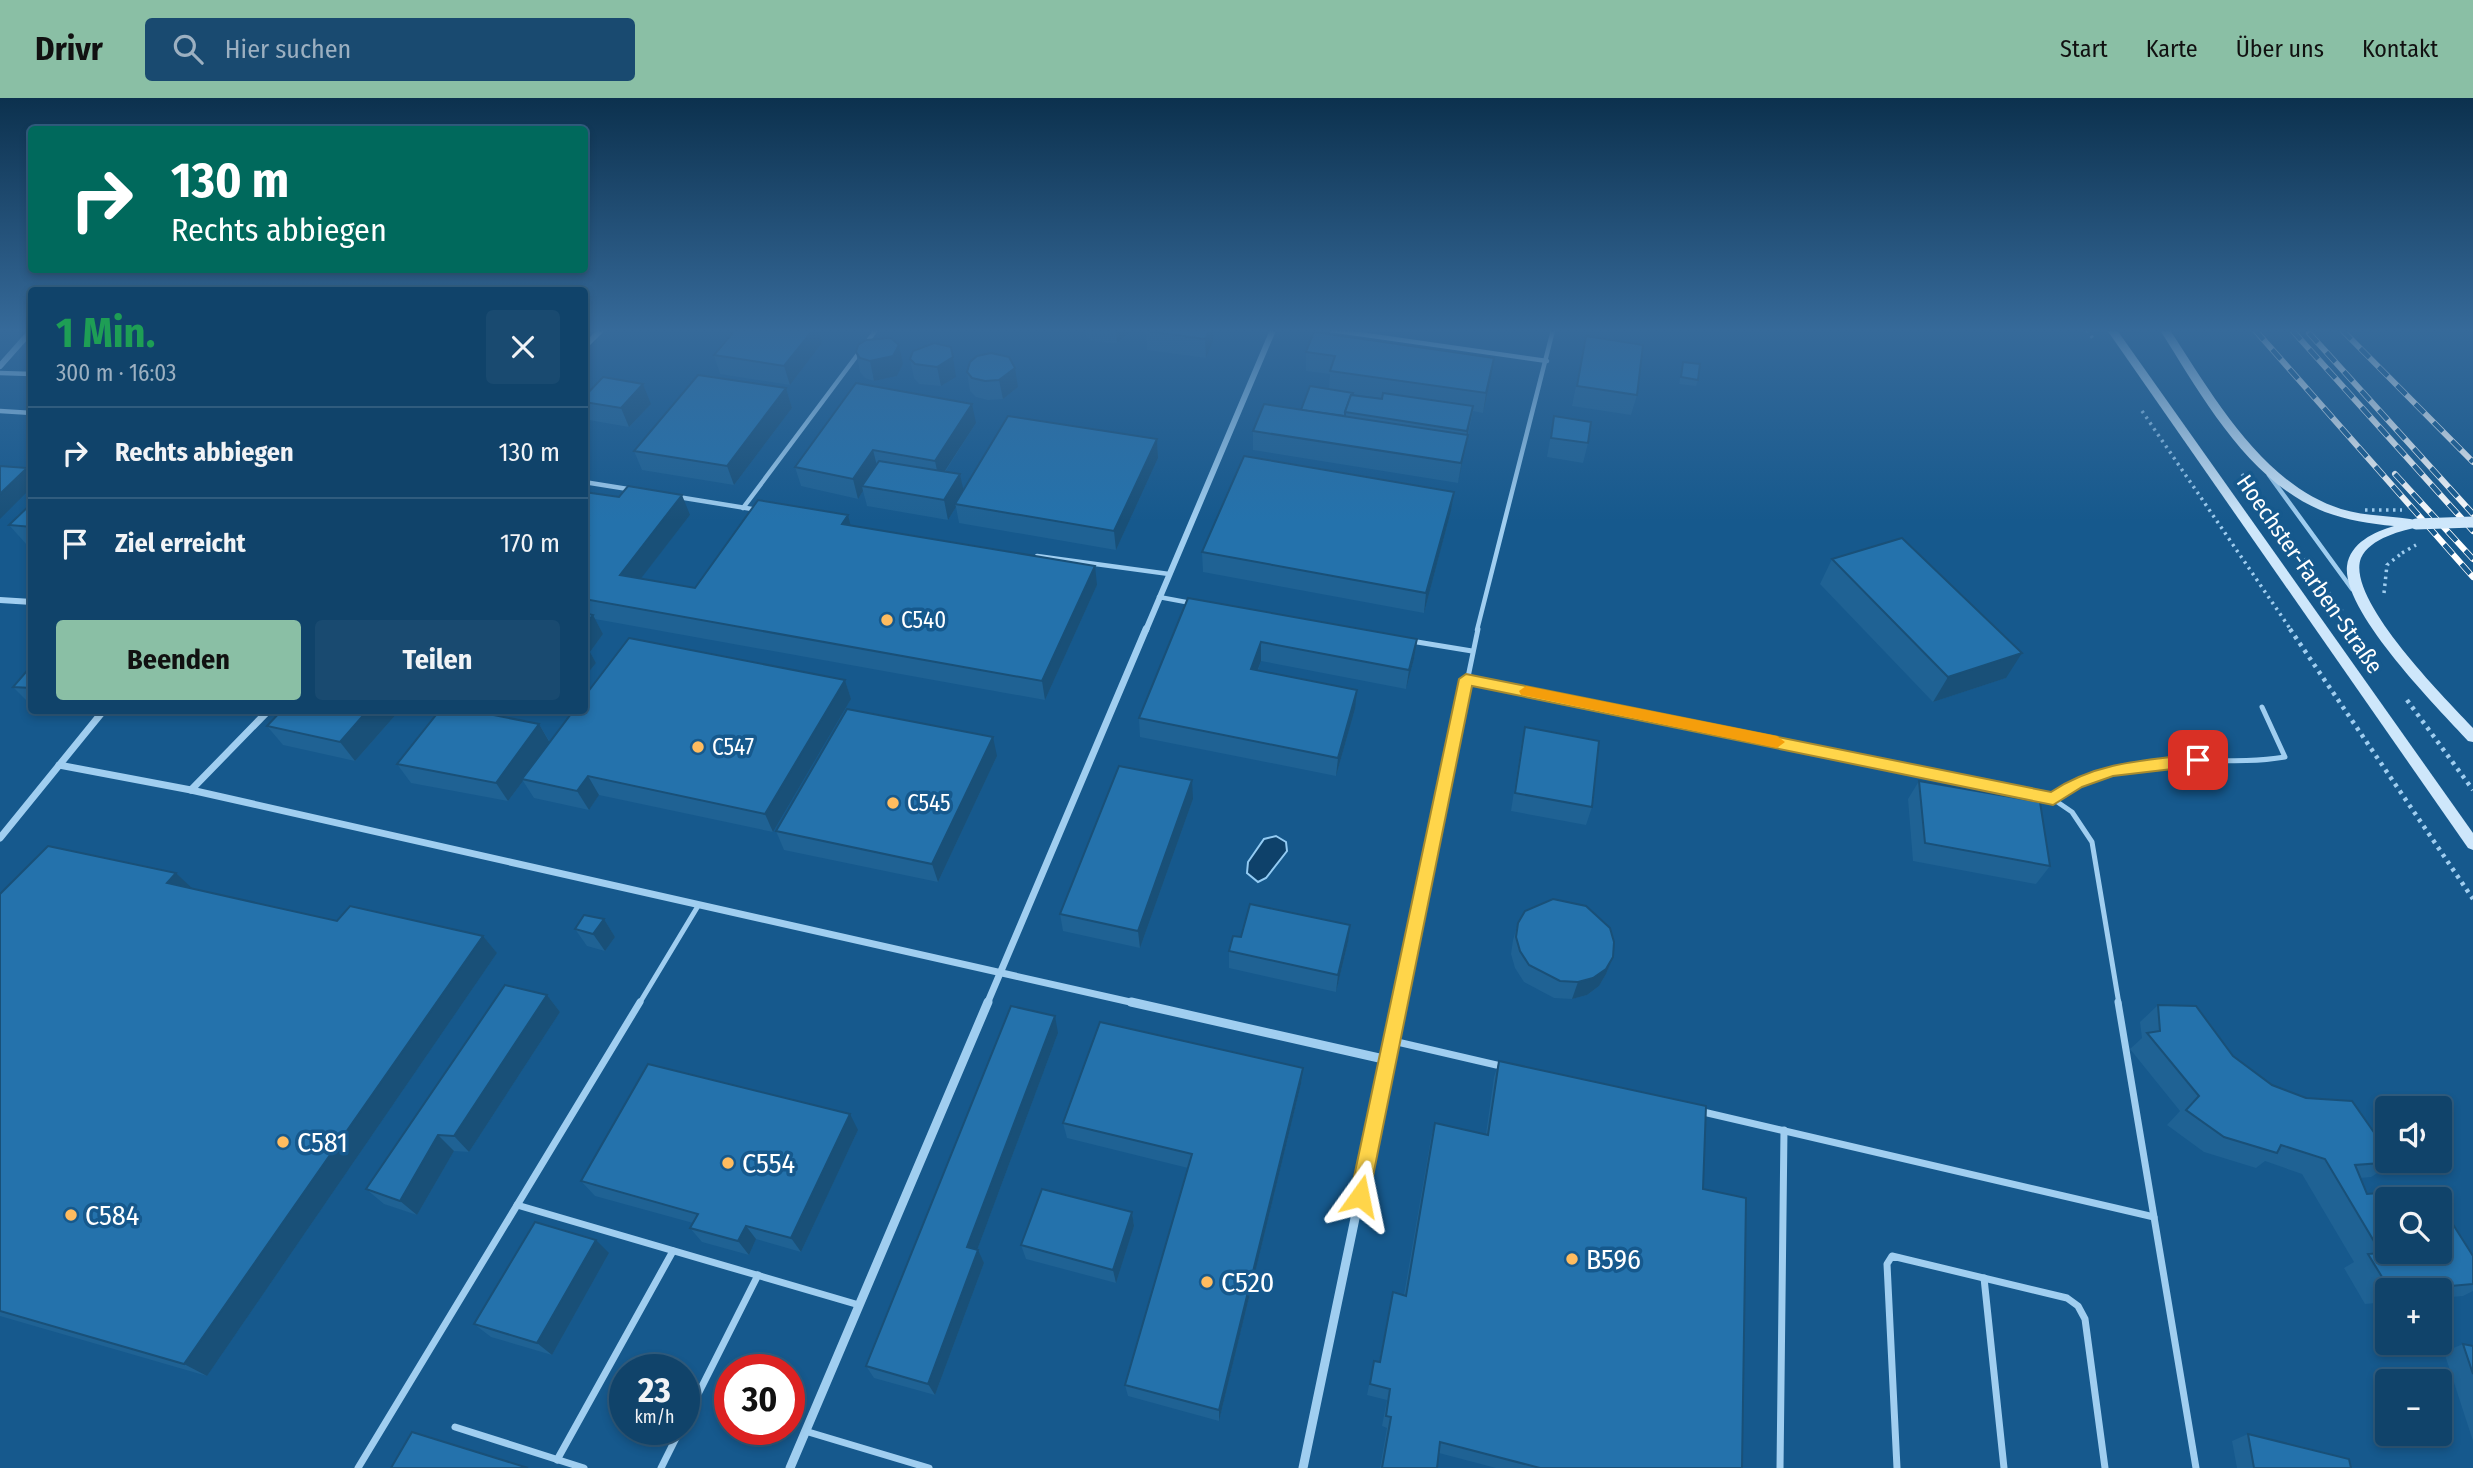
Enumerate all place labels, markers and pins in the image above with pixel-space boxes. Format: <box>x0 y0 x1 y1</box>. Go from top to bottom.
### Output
place label: C540 <box>901 606 946 634</box>
marker: C540 <box>879 612 895 628</box>
pin <box>2168 730 2228 790</box>
place label: C547 <box>712 733 754 761</box>
marker: C547 <box>690 739 706 755</box>
place label: C545 <box>907 789 950 817</box>
marker: C545 <box>885 795 901 811</box>
place label: C581 <box>297 1126 348 1159</box>
marker: C581 <box>275 1134 291 1150</box>
place label: C554 <box>742 1147 795 1180</box>
marker: C554 <box>720 1155 736 1171</box>
place label: C584 <box>85 1199 139 1232</box>
marker: C584 <box>63 1207 79 1223</box>
place label: B596 <box>1586 1243 1641 1276</box>
marker: B596 <box>1564 1251 1580 1267</box>
place label: C520 <box>1221 1266 1274 1299</box>
marker: C520 <box>1199 1274 1215 1290</box>

